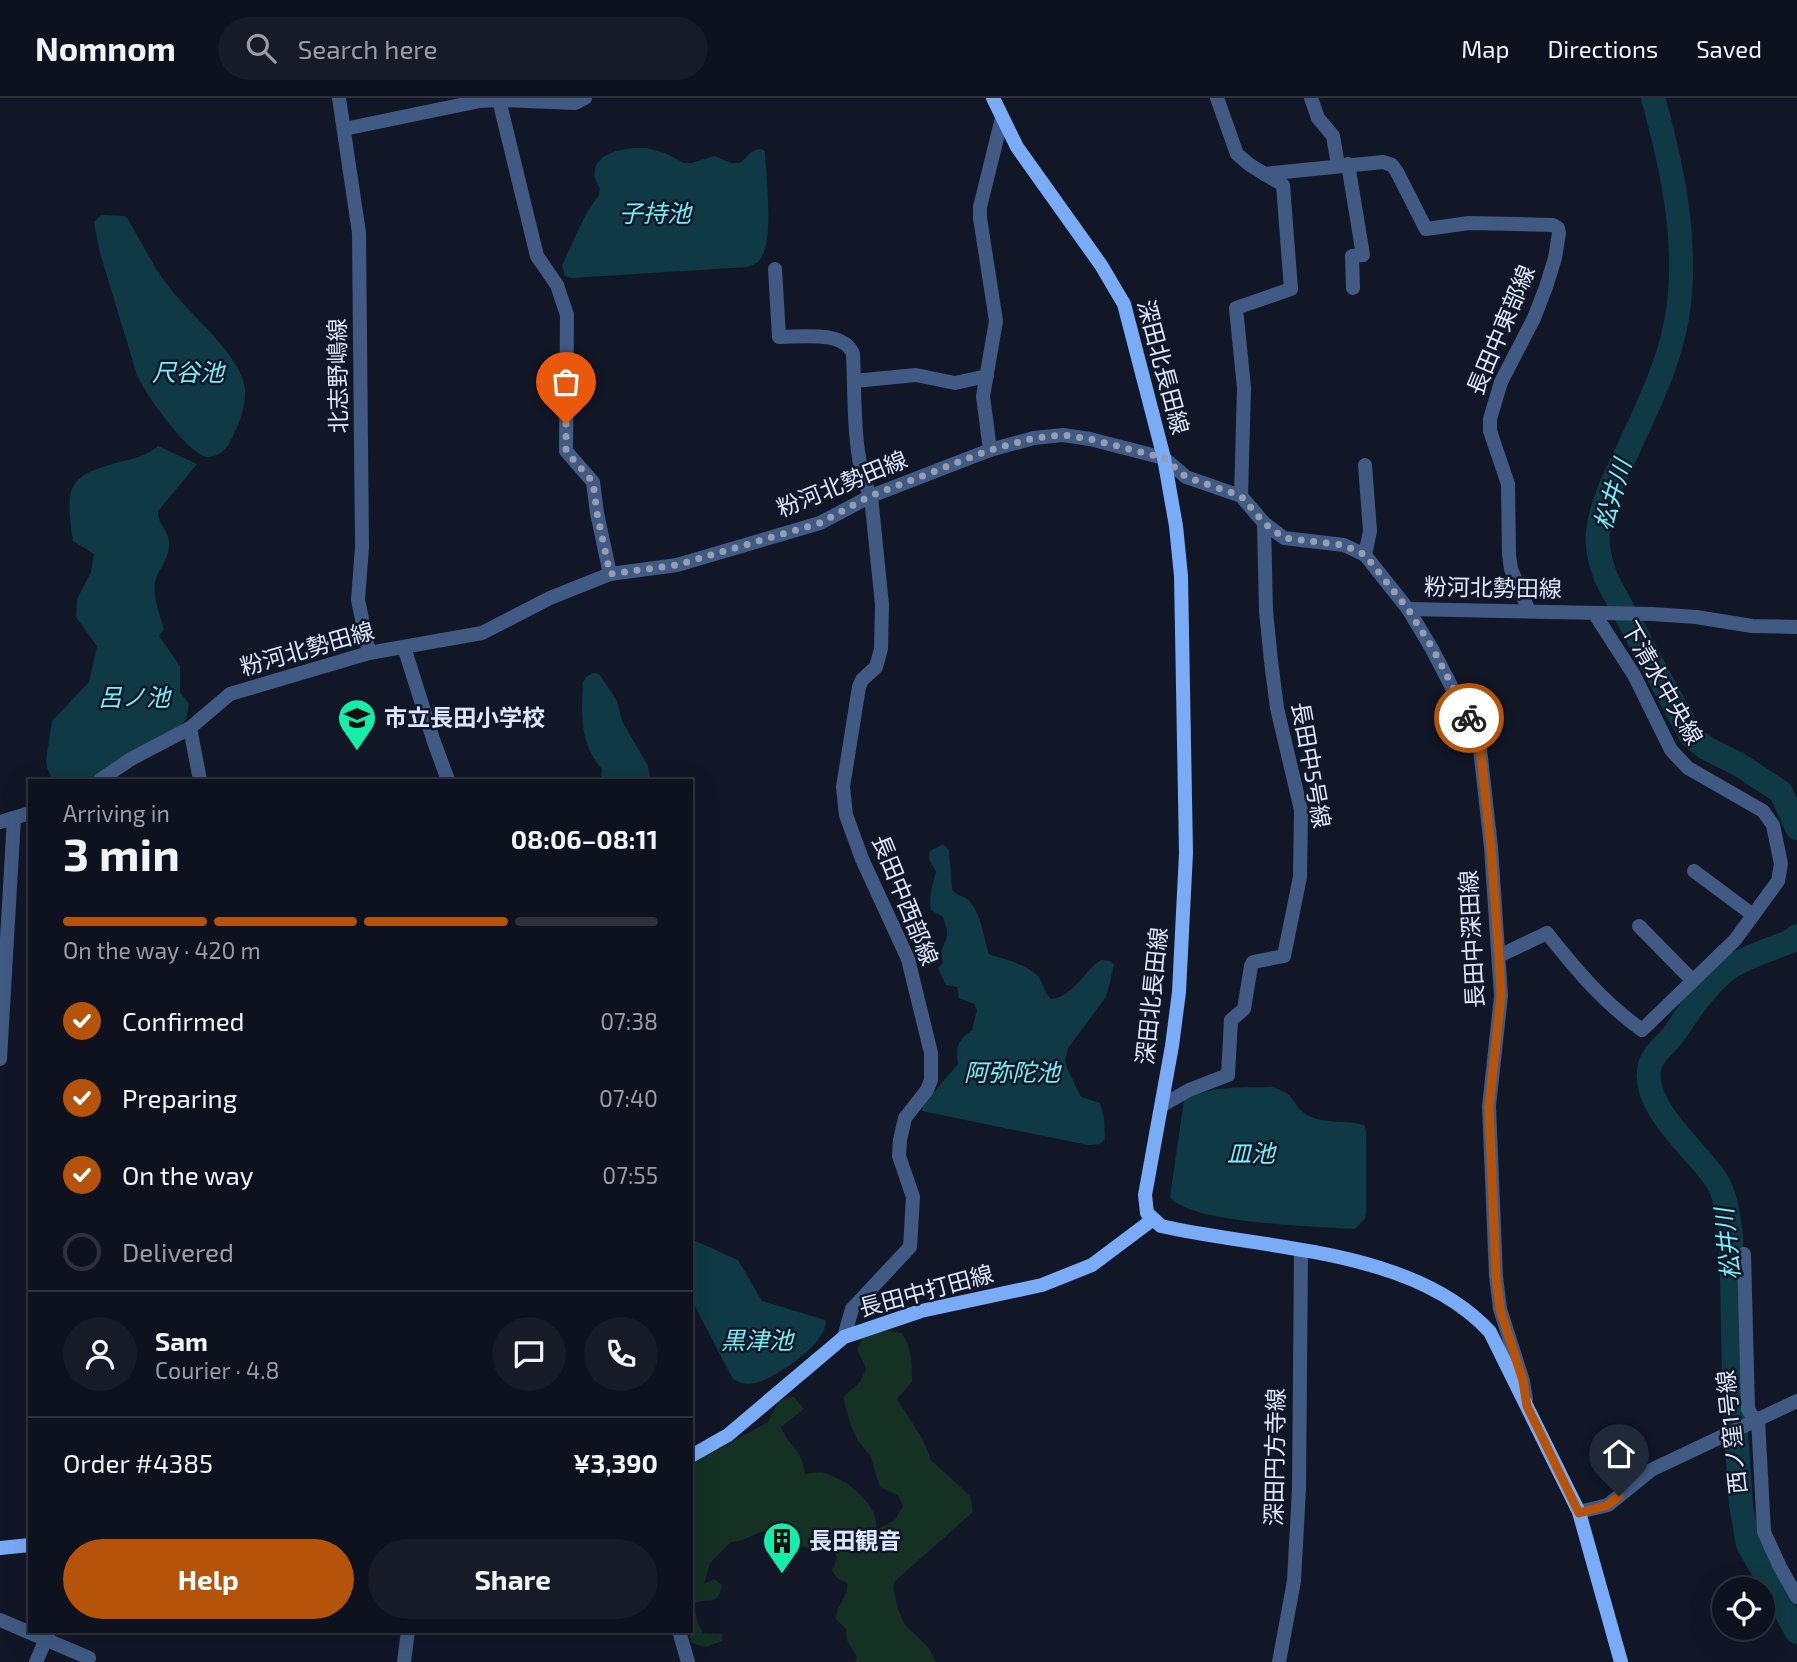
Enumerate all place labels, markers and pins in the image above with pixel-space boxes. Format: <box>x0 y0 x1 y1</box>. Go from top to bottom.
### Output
pin <box>536 352 596 424</box>
school or university icon: 市立長田小学校 <box>336 697 378 752</box>
place label: 市立長田小学校 <box>384 703 545 731</box>
pin <box>1589 1424 1649 1496</box>
building icon: 長田観音 <box>761 1520 803 1575</box>
place label: 長田観音 <box>809 1526 901 1554</box>

